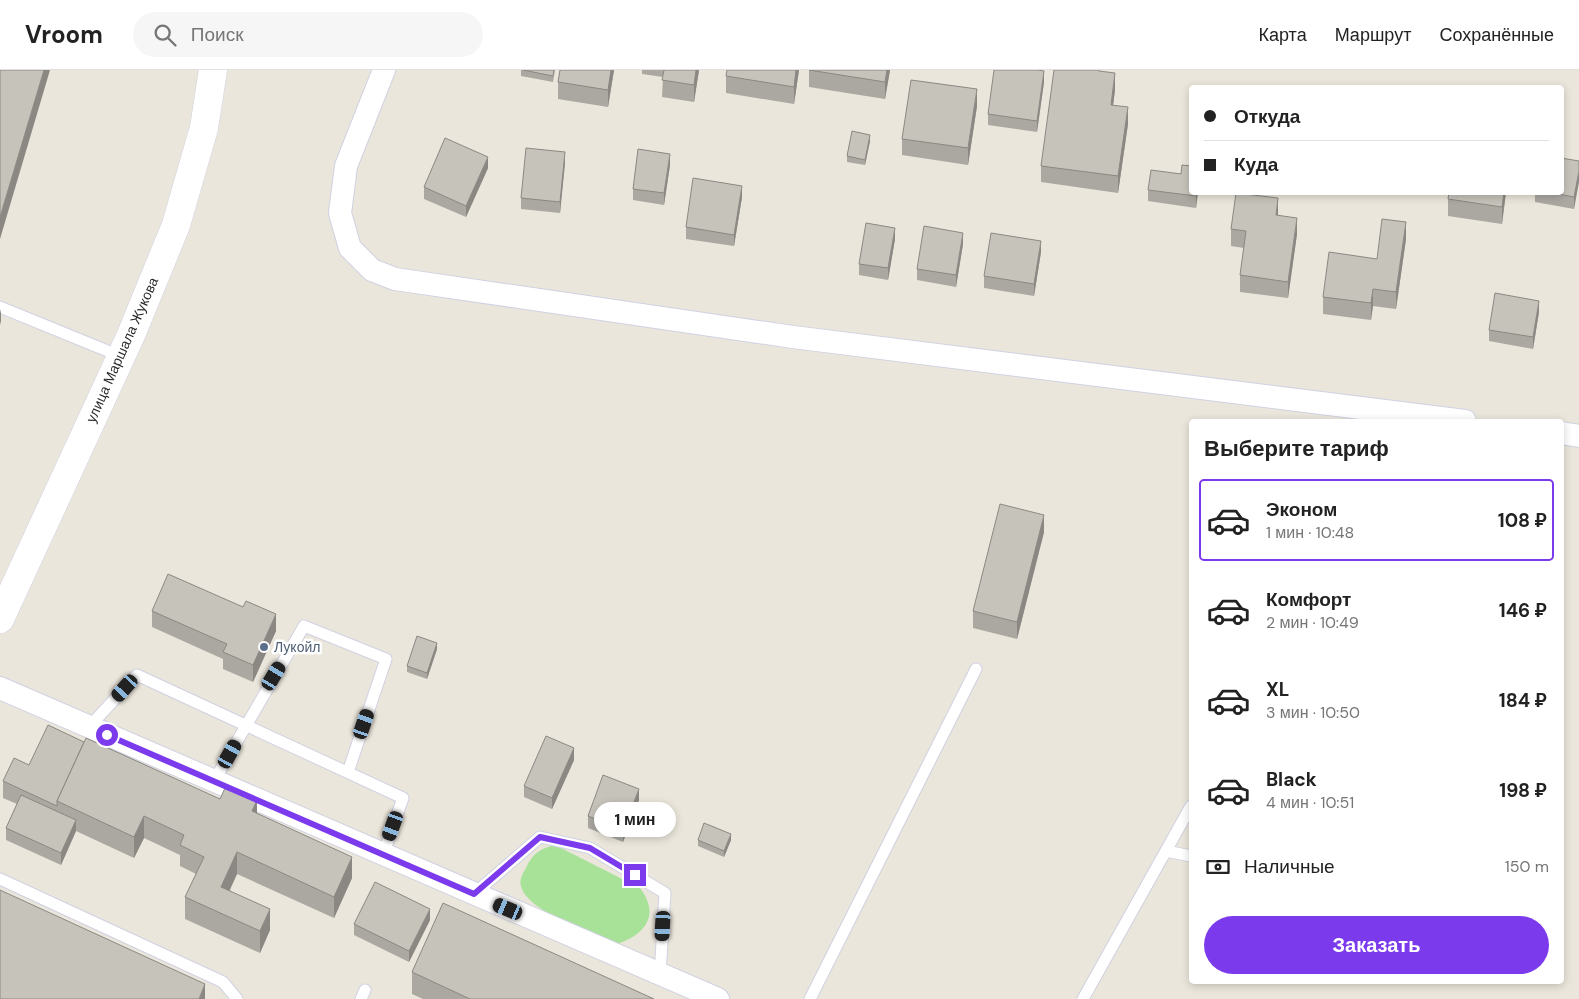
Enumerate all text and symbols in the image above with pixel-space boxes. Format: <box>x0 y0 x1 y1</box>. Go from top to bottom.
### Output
search box <box>133 12 483 57</box>
text: Vroom <box>25 19 103 50</box>
icon: search <box>151 21 179 49</box>
text: Поиск <box>191 22 244 47</box>
text: Карта <box>1259 23 1307 47</box>
text: Маршрут <box>1335 23 1411 47</box>
text: Сохранённые <box>1439 23 1554 47</box>
text: Откуда <box>1234 104 1300 129</box>
text: Куда <box>1234 152 1278 177</box>
street label: улица Маршала Жукова <box>82 274 162 425</box>
text: Выберите тариф <box>1204 434 1389 463</box>
text: Эконом <box>1266 497 1337 522</box>
icon: car <box>1206 498 1251 543</box>
text: 108 ₽ <box>1498 508 1547 533</box>
text: 1 мин · 10:48 <box>1266 522 1354 543</box>
text: Комфорт <box>1266 587 1351 612</box>
icon: car <box>1206 588 1251 633</box>
text: 146 ₽ <box>1499 598 1547 623</box>
text: 2 мин · 10:49 <box>1266 612 1359 633</box>
place label: Лукойл <box>274 638 320 656</box>
marker: Лукойл <box>258 641 270 653</box>
car <box>259 659 288 693</box>
car <box>109 672 140 704</box>
text: XL <box>1266 677 1289 702</box>
icon: car <box>1206 678 1251 723</box>
text: 184 ₽ <box>1499 688 1547 713</box>
text: 3 мин · 10:50 <box>1266 702 1360 723</box>
car <box>352 707 375 741</box>
route start <box>96 724 118 746</box>
car <box>216 737 243 771</box>
text: Black <box>1266 767 1317 792</box>
icon: car <box>1206 768 1251 813</box>
text: 198 ₽ <box>1499 778 1547 803</box>
text: 4 мин · 10:51 <box>1266 792 1354 813</box>
callout: 1 мин <box>594 802 676 838</box>
car <box>380 809 405 843</box>
text: 1 мин <box>615 809 655 830</box>
icon: cash <box>1204 853 1232 881</box>
text: Наличные <box>1244 854 1335 879</box>
text: 150 m <box>1505 856 1549 877</box>
route end <box>624 864 646 886</box>
car <box>491 896 524 922</box>
car <box>654 911 671 941</box>
button: Заказать <box>1204 916 1549 974</box>

